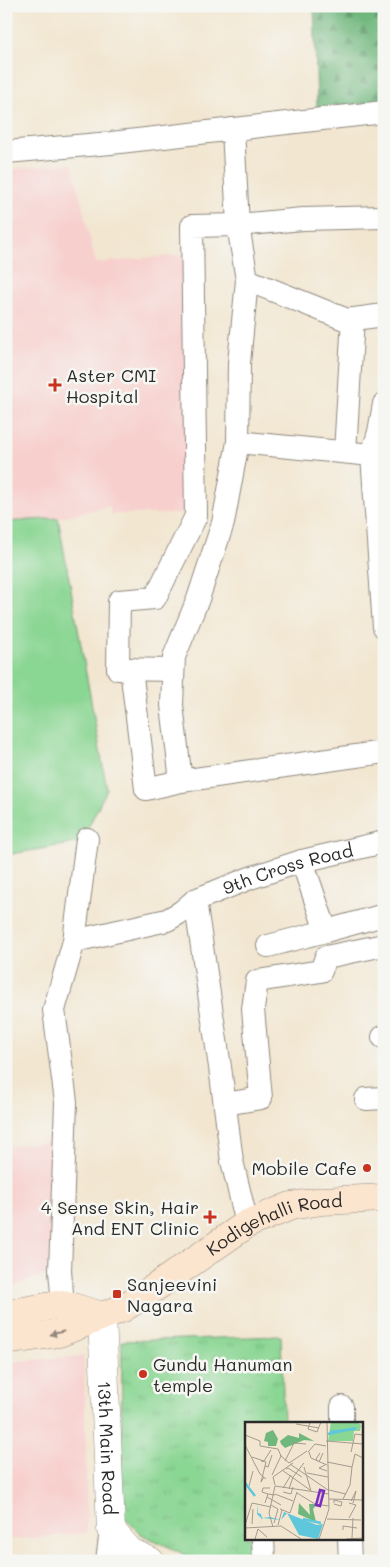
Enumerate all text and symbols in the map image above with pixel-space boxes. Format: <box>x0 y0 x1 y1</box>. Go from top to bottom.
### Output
place label: Aster CMI Hospital <box>66 363 156 408</box>
marker: Aster CMI Hospital <box>48 378 62 392</box>
street label: 9th Cross Road <box>219 838 355 900</box>
place label: Mobile Cafe <box>251 1156 357 1180</box>
marker: Mobile Cafe <box>361 1162 373 1174</box>
street label: Kodigehalli Road <box>201 1188 343 1261</box>
place label: 4 Sense Skin, Hair And ENT Clinic <box>41 1195 199 1240</box>
marker: 4 Sense Skin, Hair And ENT Clinic <box>203 1210 217 1224</box>
place label: Sanjeevini Nagara <box>127 1272 217 1317</box>
marker: Sanjeevini Nagara <box>111 1288 123 1300</box>
one-way arrow <box>49 1329 64 1337</box>
place label: Gundu Hanuman temple <box>153 1352 293 1397</box>
marker: Gundu Hanuman temple <box>137 1368 149 1380</box>
street label: 13th Main Road <box>93 1380 122 1515</box>
inset map <box>245 1422 362 1540</box>

